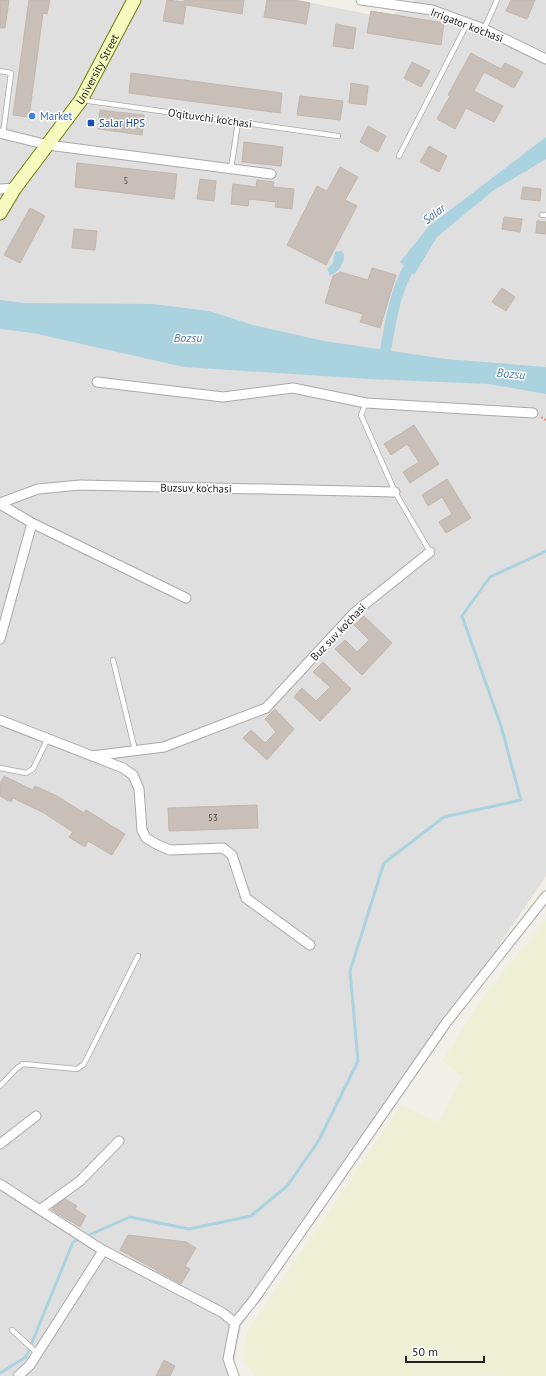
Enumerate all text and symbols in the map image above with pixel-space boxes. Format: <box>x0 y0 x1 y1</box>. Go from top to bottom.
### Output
street label: Irrigator ko'chasi <box>429 5 505 45</box>
street label: University Street <box>73 31 122 107</box>
street label: O'qituvchi ko'chasi <box>167 105 253 131</box>
place label: Market <box>40 109 73 123</box>
marker: Market <box>27 111 37 121</box>
place label: Salar HPS <box>99 116 145 130</box>
marker: Salar HPS <box>86 118 96 128</box>
house number: 5 <box>124 175 129 186</box>
water label: Salar <box>419 199 449 227</box>
water label: Bozsu <box>174 330 202 345</box>
water label: Bozsu <box>496 365 526 382</box>
street label: Buzsuv ko'chasi <box>160 480 232 496</box>
street label: Buz suv ko'chasi <box>307 600 369 663</box>
house number: 53 <box>208 812 218 823</box>
scale bar <box>406 1338 484 1364</box>
text: 50 m <box>412 1344 438 1359</box>

